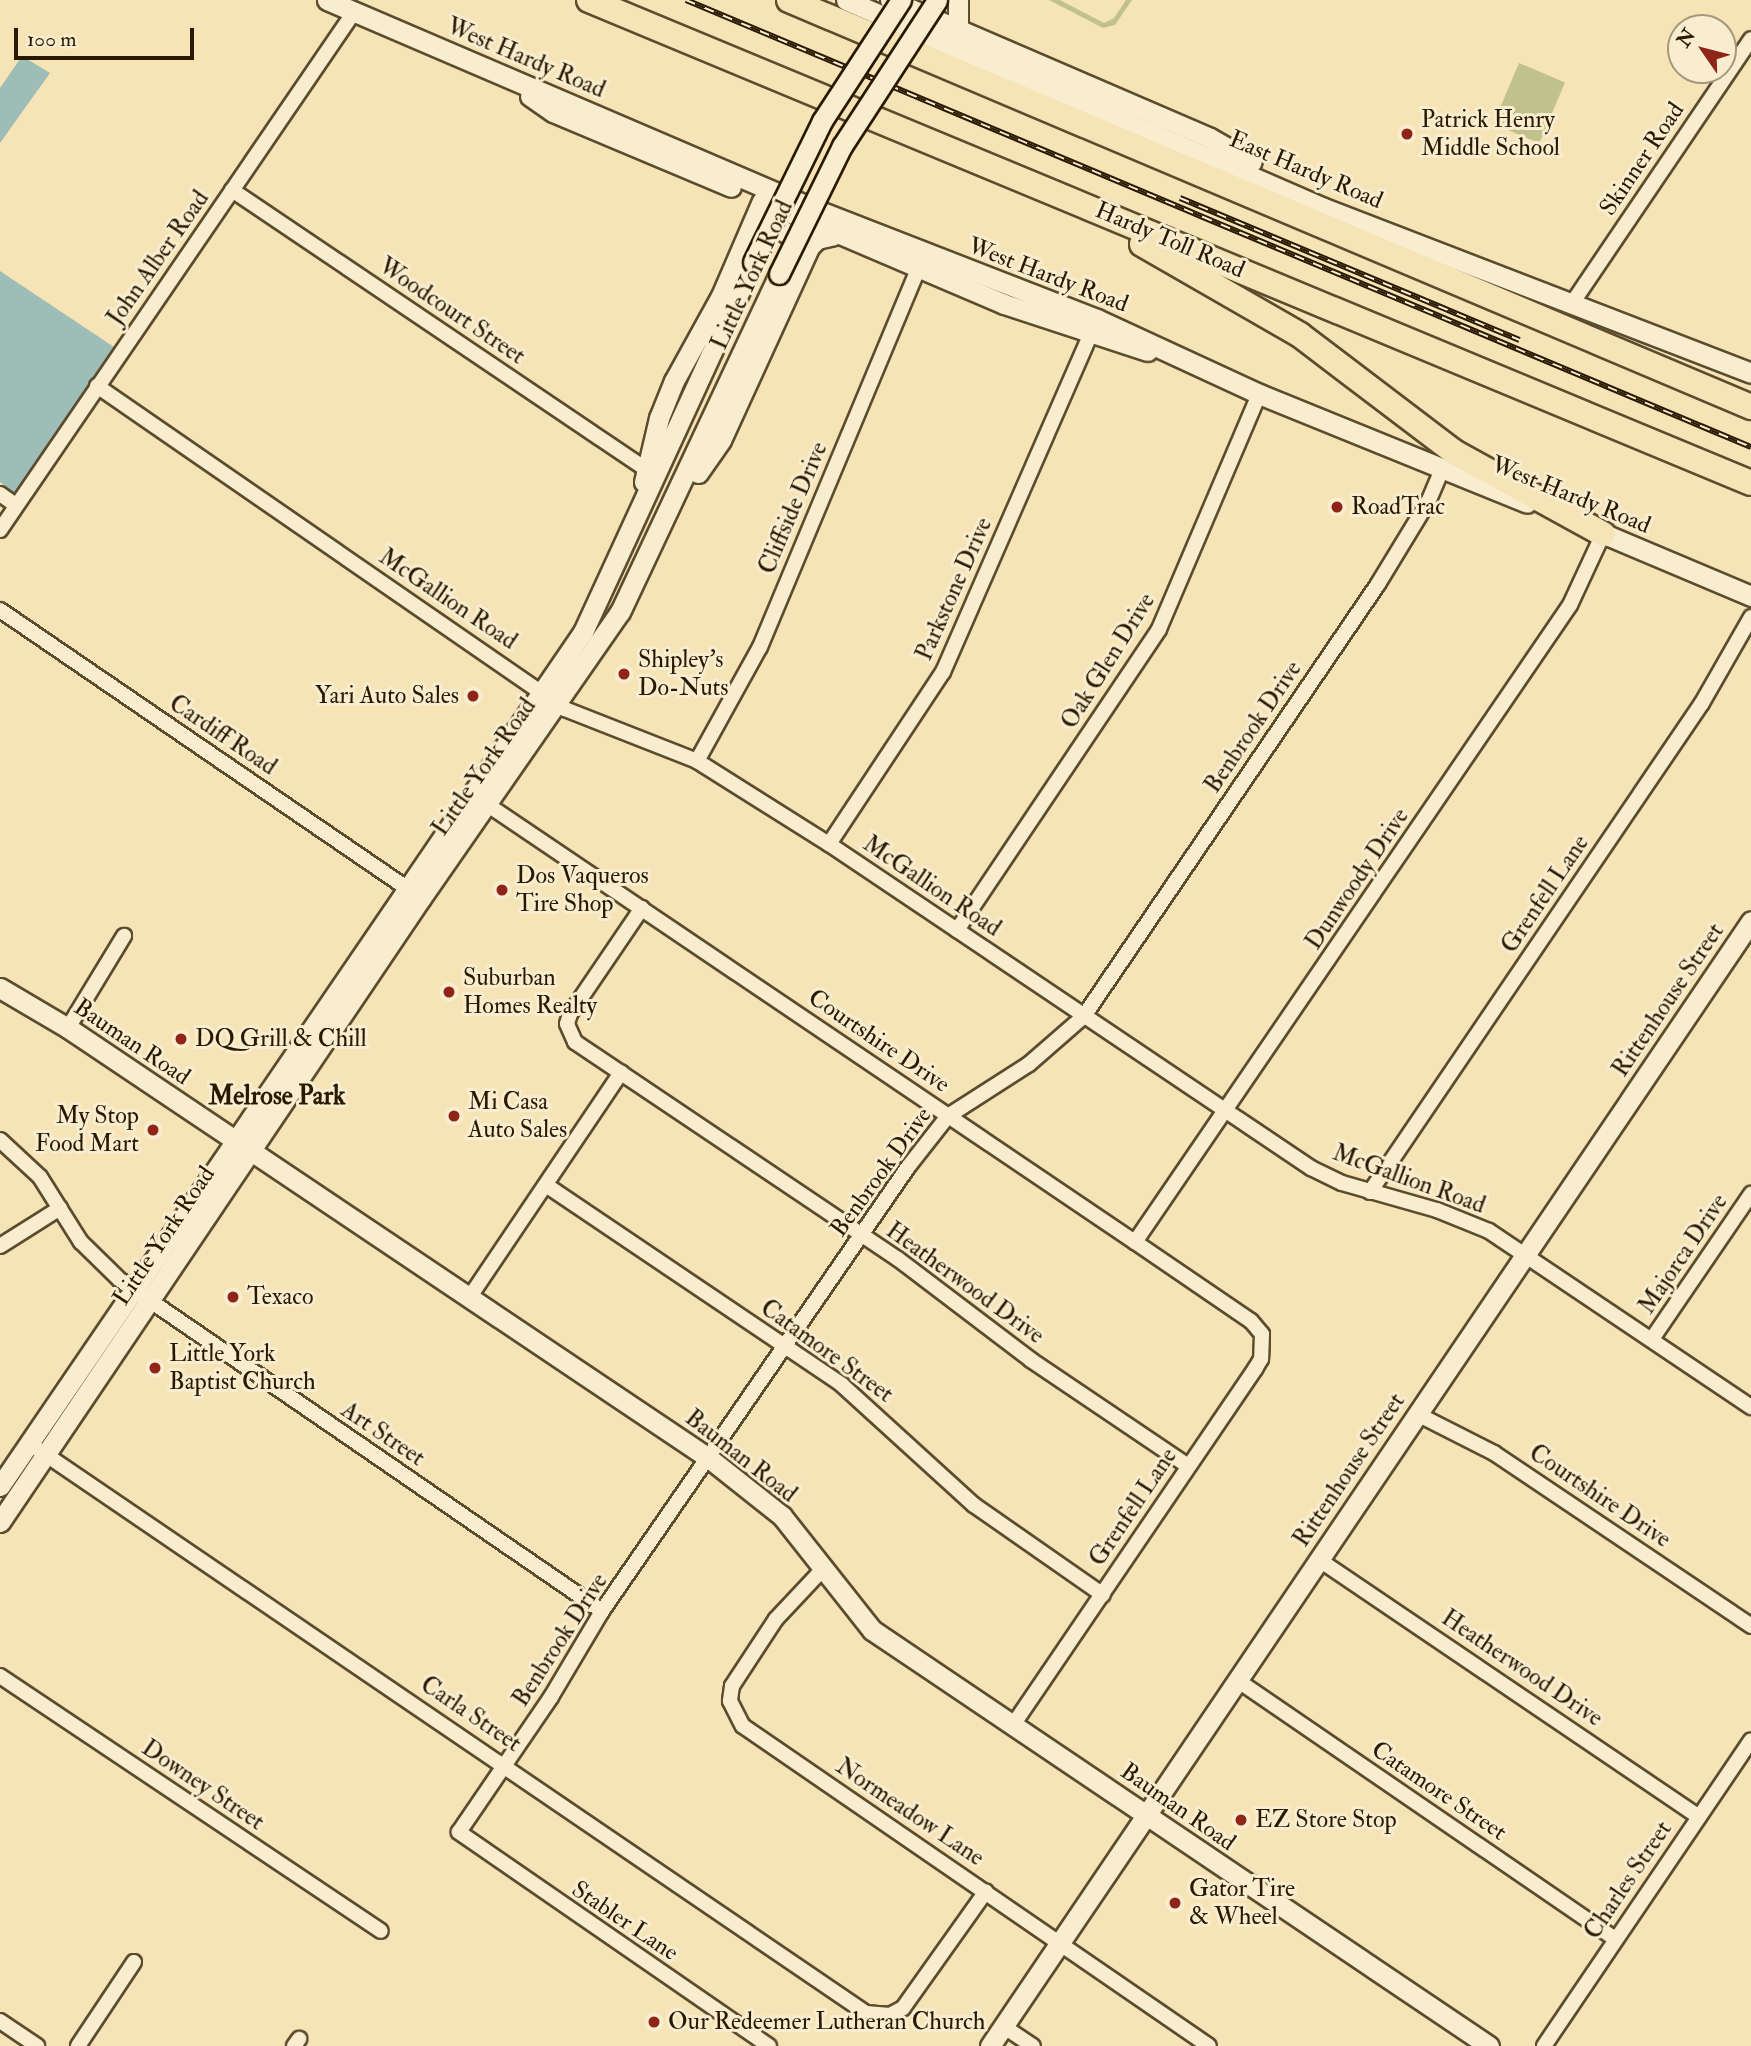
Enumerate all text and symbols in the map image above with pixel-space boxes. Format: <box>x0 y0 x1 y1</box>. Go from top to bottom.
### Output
street label: West Hardy Road <box>442 12 610 104</box>
scale bar <box>18 14 198 58</box>
north arrow <box>1667 14 1737 84</box>
text: N <box>1672 24 1701 52</box>
text: 100 m <box>27 26 77 53</box>
street label: Skinner Road <box>1594 97 1690 221</box>
place label: Patrick Henry Middle School <box>1421 106 1560 162</box>
street label: East Hardy Road <box>1225 125 1387 215</box>
marker: Patrick Henry Middle School <box>1399 126 1415 142</box>
street label: John Alber Road <box>101 185 215 331</box>
street label: Little York Road <box>705 196 799 354</box>
street label: Hardy Toll Road <box>1091 196 1249 284</box>
street label: West Hardy Road <box>964 231 1132 319</box>
street label: Woodcourt Street <box>373 251 531 371</box>
street label: Cliffside Drive <box>752 438 834 578</box>
street label: West Hardy Road <box>1487 450 1655 540</box>
place label: RoadTrac <box>1351 493 1445 521</box>
marker: RoadTrac <box>1329 499 1345 515</box>
street label: Parkstone Drive <box>910 513 998 665</box>
street label: McGallion Road <box>374 542 522 656</box>
street label: Oak Glen Drive <box>1055 588 1161 734</box>
place label: Shipley's Do-Nuts <box>638 646 729 702</box>
street label: Benbrook Drive <box>1198 655 1308 799</box>
marker: Shipley's Do-Nuts <box>616 666 632 682</box>
place label: Yari Auto Sales <box>315 682 459 710</box>
marker: Yari Auto Sales <box>465 688 481 704</box>
street label: Cardiff Road <box>164 689 282 781</box>
street label: Little York Road <box>426 693 542 841</box>
street label: Dunwoody Drive <box>1299 803 1415 955</box>
street label: McGallion Road <box>858 829 1006 943</box>
street label: Grenfell Lane <box>1495 830 1595 958</box>
place label: Dos Vaqueros Tire Shop <box>516 862 649 918</box>
marker: Dos Vaqueros Tire Shop <box>494 882 510 898</box>
street label: Rittenhouse Street <box>1606 918 1730 1082</box>
place label: Suburban Homes Realty <box>463 964 597 1020</box>
street label: Courtshire Drive <box>803 983 955 1099</box>
marker: Suburban Homes Realty <box>441 984 457 1000</box>
street label: Bauman Road <box>68 993 196 1091</box>
place label: DQ Grill & Chill <box>195 1025 367 1053</box>
marker: DQ Grill & Chill <box>173 1031 189 1047</box>
district label: Melrose Park <box>209 1081 345 1113</box>
place label: Mi Casa Auto Sales <box>468 1088 567 1144</box>
place label: My Stop Food Mart <box>35 1102 139 1158</box>
street label: Benbrook Drive <box>824 1102 938 1242</box>
marker: Mi Casa Auto Sales <box>446 1108 462 1124</box>
marker: My Stop Food Mart <box>145 1122 161 1138</box>
street label: McGallion Road <box>1329 1138 1489 1220</box>
street label: Little York Road <box>107 1161 221 1311</box>
street label: Majorca Drive <box>1632 1189 1734 1319</box>
street label: Heatherwood Drive <box>880 1216 1050 1350</box>
place label: Texaco <box>247 1283 313 1311</box>
marker: Texaco <box>225 1289 241 1305</box>
street label: Catamore Street <box>755 1293 899 1409</box>
place label: Little York Baptist Church <box>169 1340 315 1396</box>
marker: Little York Baptist Church <box>147 1360 163 1376</box>
street label: Rittenhouse Street <box>1287 1388 1411 1552</box>
street label: Art Street <box>336 1396 430 1472</box>
street label: Bauman Road <box>679 1403 803 1509</box>
street label: Courtshire Drive <box>1524 1438 1676 1554</box>
street label: Grenfell Lane <box>1083 1443 1183 1571</box>
street label: Benbrook Drive <box>506 1568 614 1712</box>
street label: Heatherwood Drive <box>1436 1603 1608 1733</box>
street label: Carla Street <box>415 1670 527 1758</box>
street label: Downey Street <box>136 1733 270 1837</box>
street label: Catamore Street <box>1366 1735 1512 1847</box>
street label: Normeadow Lane <box>830 1752 990 1872</box>
street label: Bauman Road <box>1115 1757 1241 1857</box>
place label: EZ Store Stop <box>1255 1806 1397 1834</box>
marker: EZ Store Stop <box>1233 1812 1249 1828</box>
street label: Charles Street <box>1578 1816 1678 1944</box>
street label: Stabler Lane <box>566 1875 684 1967</box>
place label: Gator Tire & Wheel <box>1189 1875 1295 1931</box>
marker: Gator Tire & Wheel <box>1167 1895 1183 1911</box>
place label: Our Redeemer Lutheran Church <box>668 2008 985 2036</box>
marker: Our Redeemer Lutheran Church <box>646 2014 662 2030</box>

